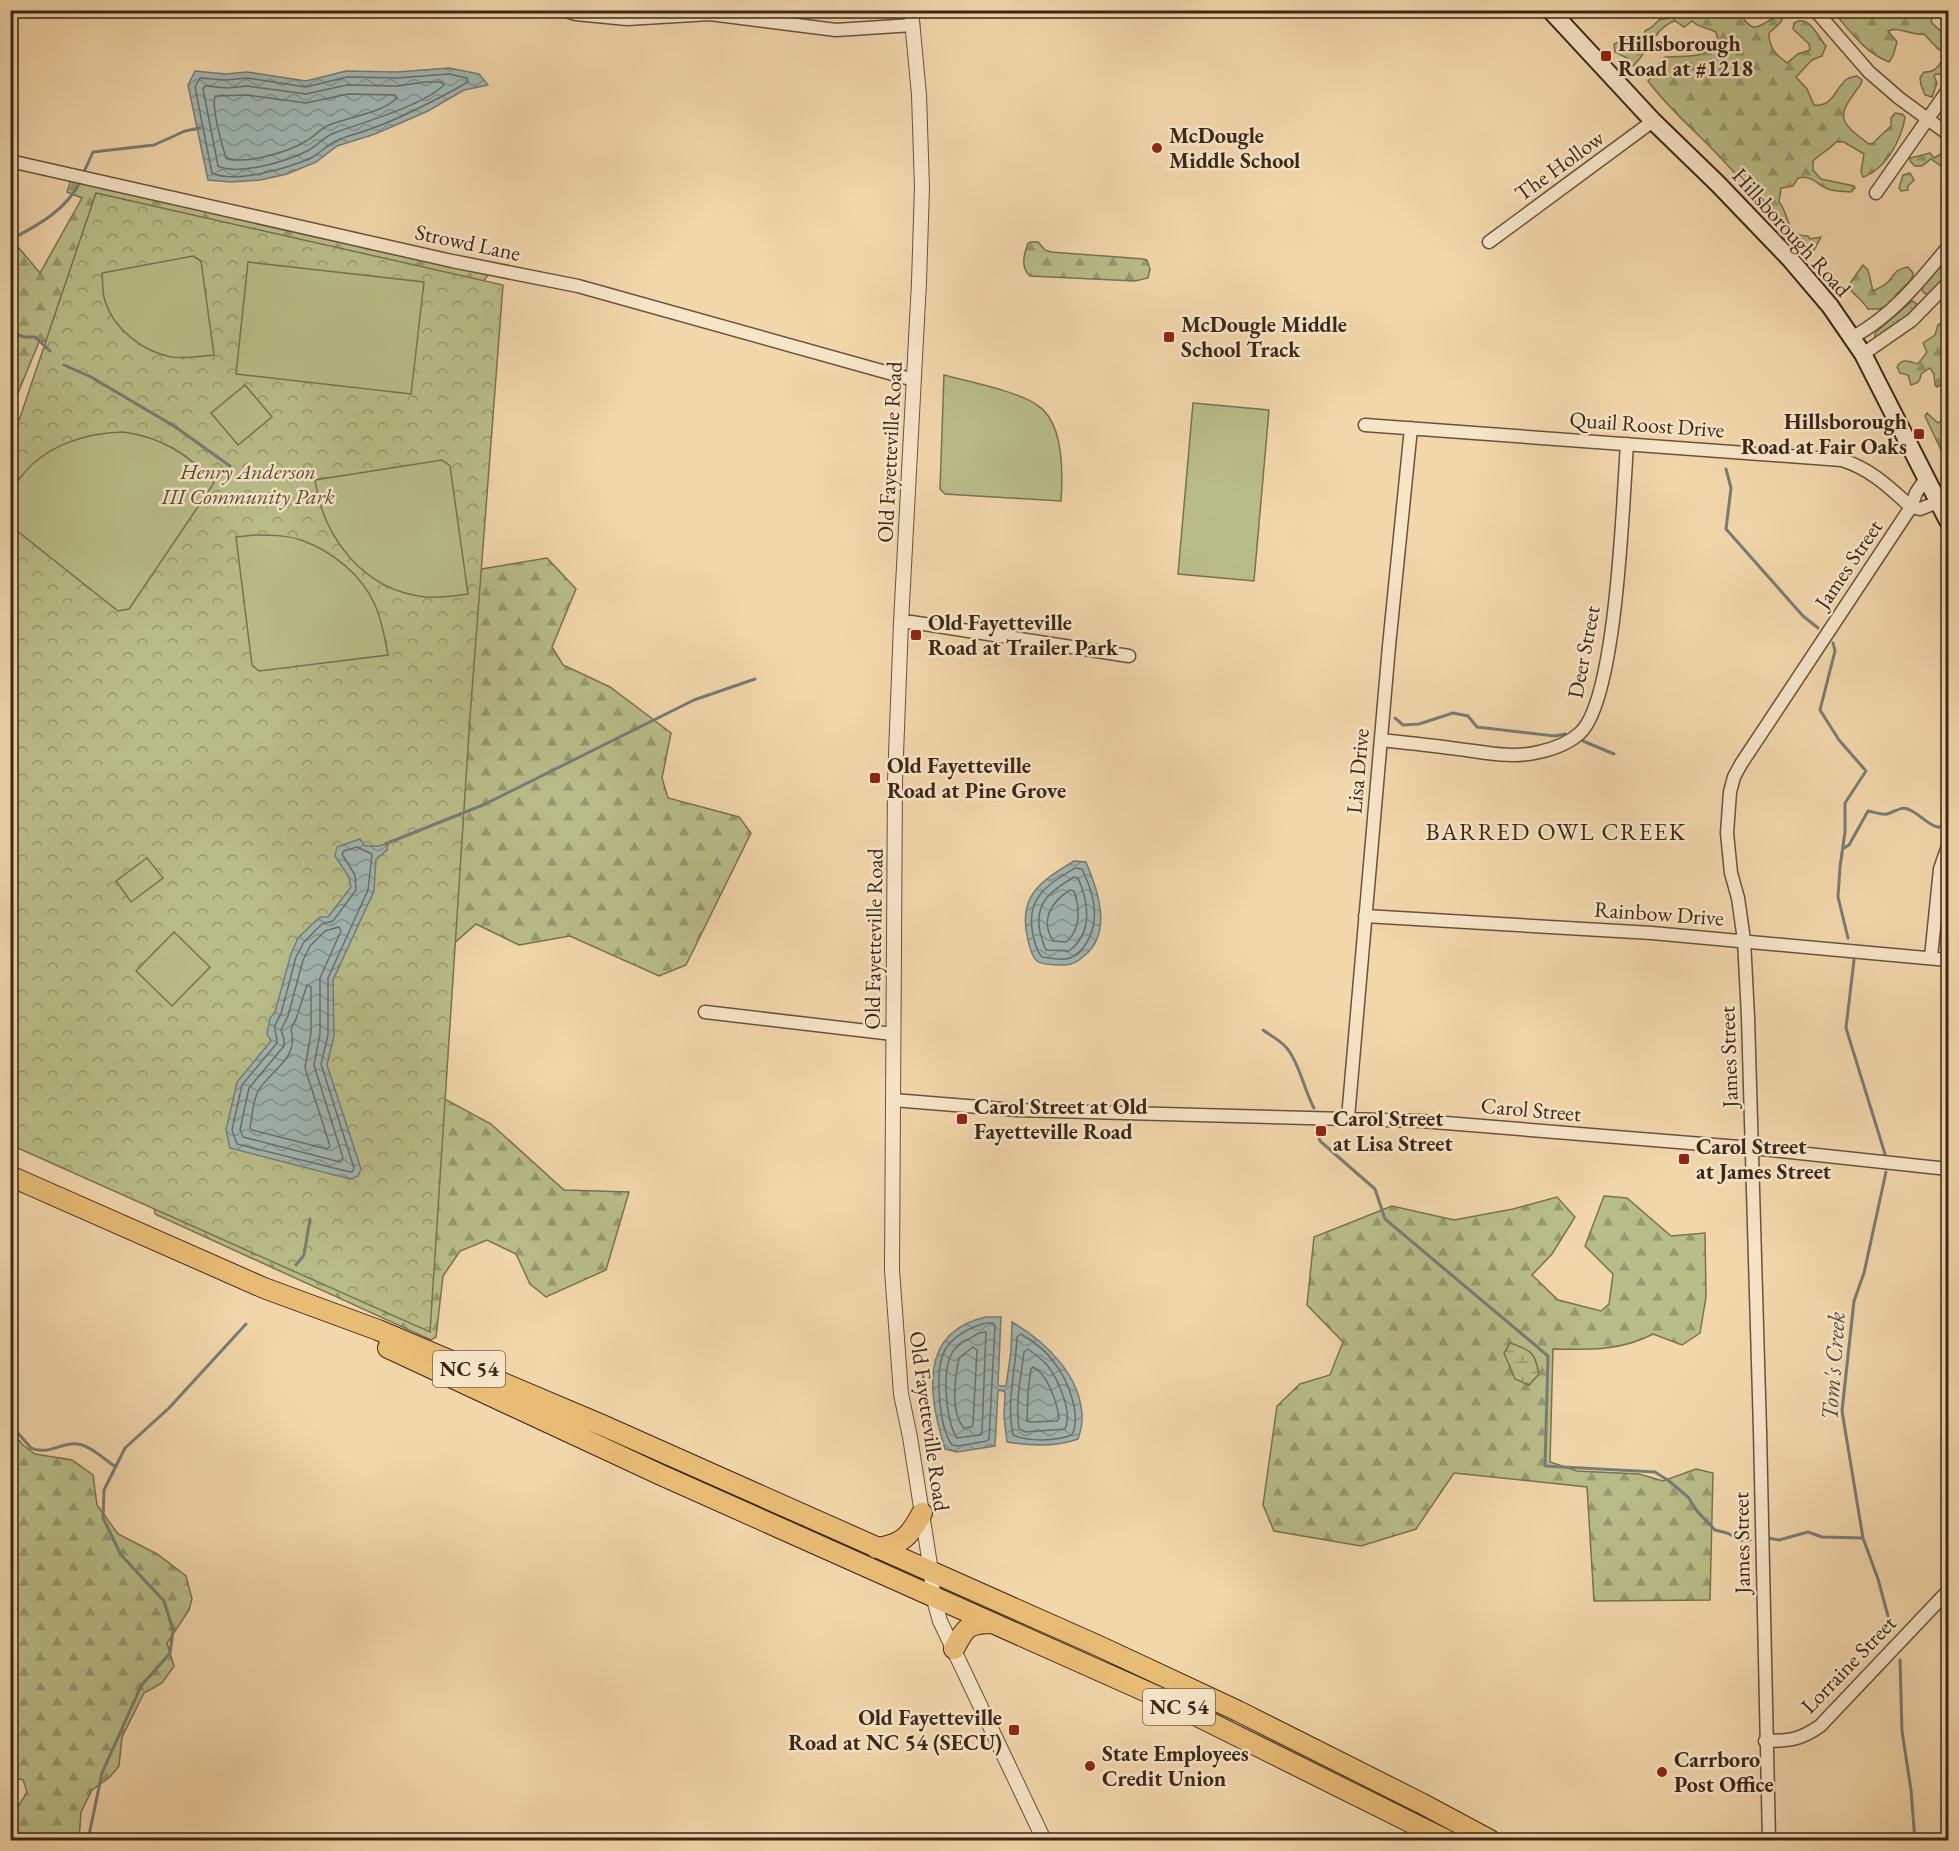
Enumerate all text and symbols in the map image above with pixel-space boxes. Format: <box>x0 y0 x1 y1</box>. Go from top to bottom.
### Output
place label: Hillsborough Road at #1218 <box>1618 29 1753 83</box>
marker: Hillsborough Road at #1218 <box>1599 49 1613 63</box>
place label: McDougle Middle School <box>1169 121 1300 175</box>
street label: The Hollow <box>1509 123 1610 208</box>
marker: McDougle Middle School <box>1150 141 1164 155</box>
street label: Hillsborough Road <box>1726 162 1858 304</box>
street label: Strowd Lane <box>413 217 524 268</box>
place label: McDougle Middle School Track <box>1181 310 1347 364</box>
marker: McDougle Middle School Track <box>1162 330 1176 344</box>
street label: Old Fayetteville Road <box>870 360 909 543</box>
street label: Quail Roost Drive <box>1569 405 1726 444</box>
place label: Hillsborough Road at Fair Oaks <box>1741 407 1907 461</box>
marker: Hillsborough Road at Fair Oaks <box>1912 427 1926 441</box>
park label: Henry Anderson III Community Park <box>160 457 335 511</box>
street label: James Street <box>1807 514 1889 616</box>
street label: Deer Street <box>1560 603 1607 701</box>
place label: Old Fayetteville Road at Trailer Park <box>928 608 1119 662</box>
marker: Old Fayetteville Road at Trailer Park <box>909 628 923 642</box>
street label: Lisa Drive <box>1339 727 1376 815</box>
place label: Old Fayetteville Road at Pine Grove <box>887 751 1066 805</box>
marker: Old Fayetteville Road at Pine Grove <box>868 771 882 785</box>
district label: BARRED OWL CREEK <box>1425 816 1687 847</box>
street label: Old Fayetteville Road <box>857 847 890 1030</box>
street label: Rainbow Drive <box>1593 895 1725 933</box>
street label: James Street <box>1712 1006 1745 1110</box>
street label: Carol Street <box>1480 1091 1582 1128</box>
place label: Carol Street at Old Fayetteville Road <box>974 1092 1148 1146</box>
place label: Carol Street at Lisa Street <box>1333 1104 1454 1158</box>
marker: Carol Street at Old Fayetteville Road <box>955 1112 969 1126</box>
marker: Carol Street at Lisa Street <box>1314 1124 1328 1138</box>
place label: Carol Street at James Street <box>1696 1132 1832 1186</box>
marker: Carol Street at James Street <box>1677 1152 1691 1166</box>
water label: Tom's Creek <box>1813 1311 1852 1421</box>
street label: Old Fayetteville Road <box>903 1329 957 1514</box>
road number: NC 54 <box>433 1351 505 1387</box>
street label: James Street <box>1726 1492 1757 1596</box>
street label: Lorraine Street <box>1794 1609 1902 1720</box>
road number: NC 54 <box>1143 1689 1215 1725</box>
place label: Old Fayetteville Road at NC 54 (SECU) <box>788 1703 1002 1757</box>
marker: Old Fayetteville Road at NC 54 (SECU) <box>1007 1723 1021 1737</box>
place label: State Employees Credit Union <box>1102 1739 1249 1793</box>
place label: Carrboro Post Office <box>1674 1745 1774 1799</box>
marker: State Employees Credit Union <box>1083 1759 1097 1773</box>
marker: Carrboro Post Office <box>1655 1765 1669 1779</box>

